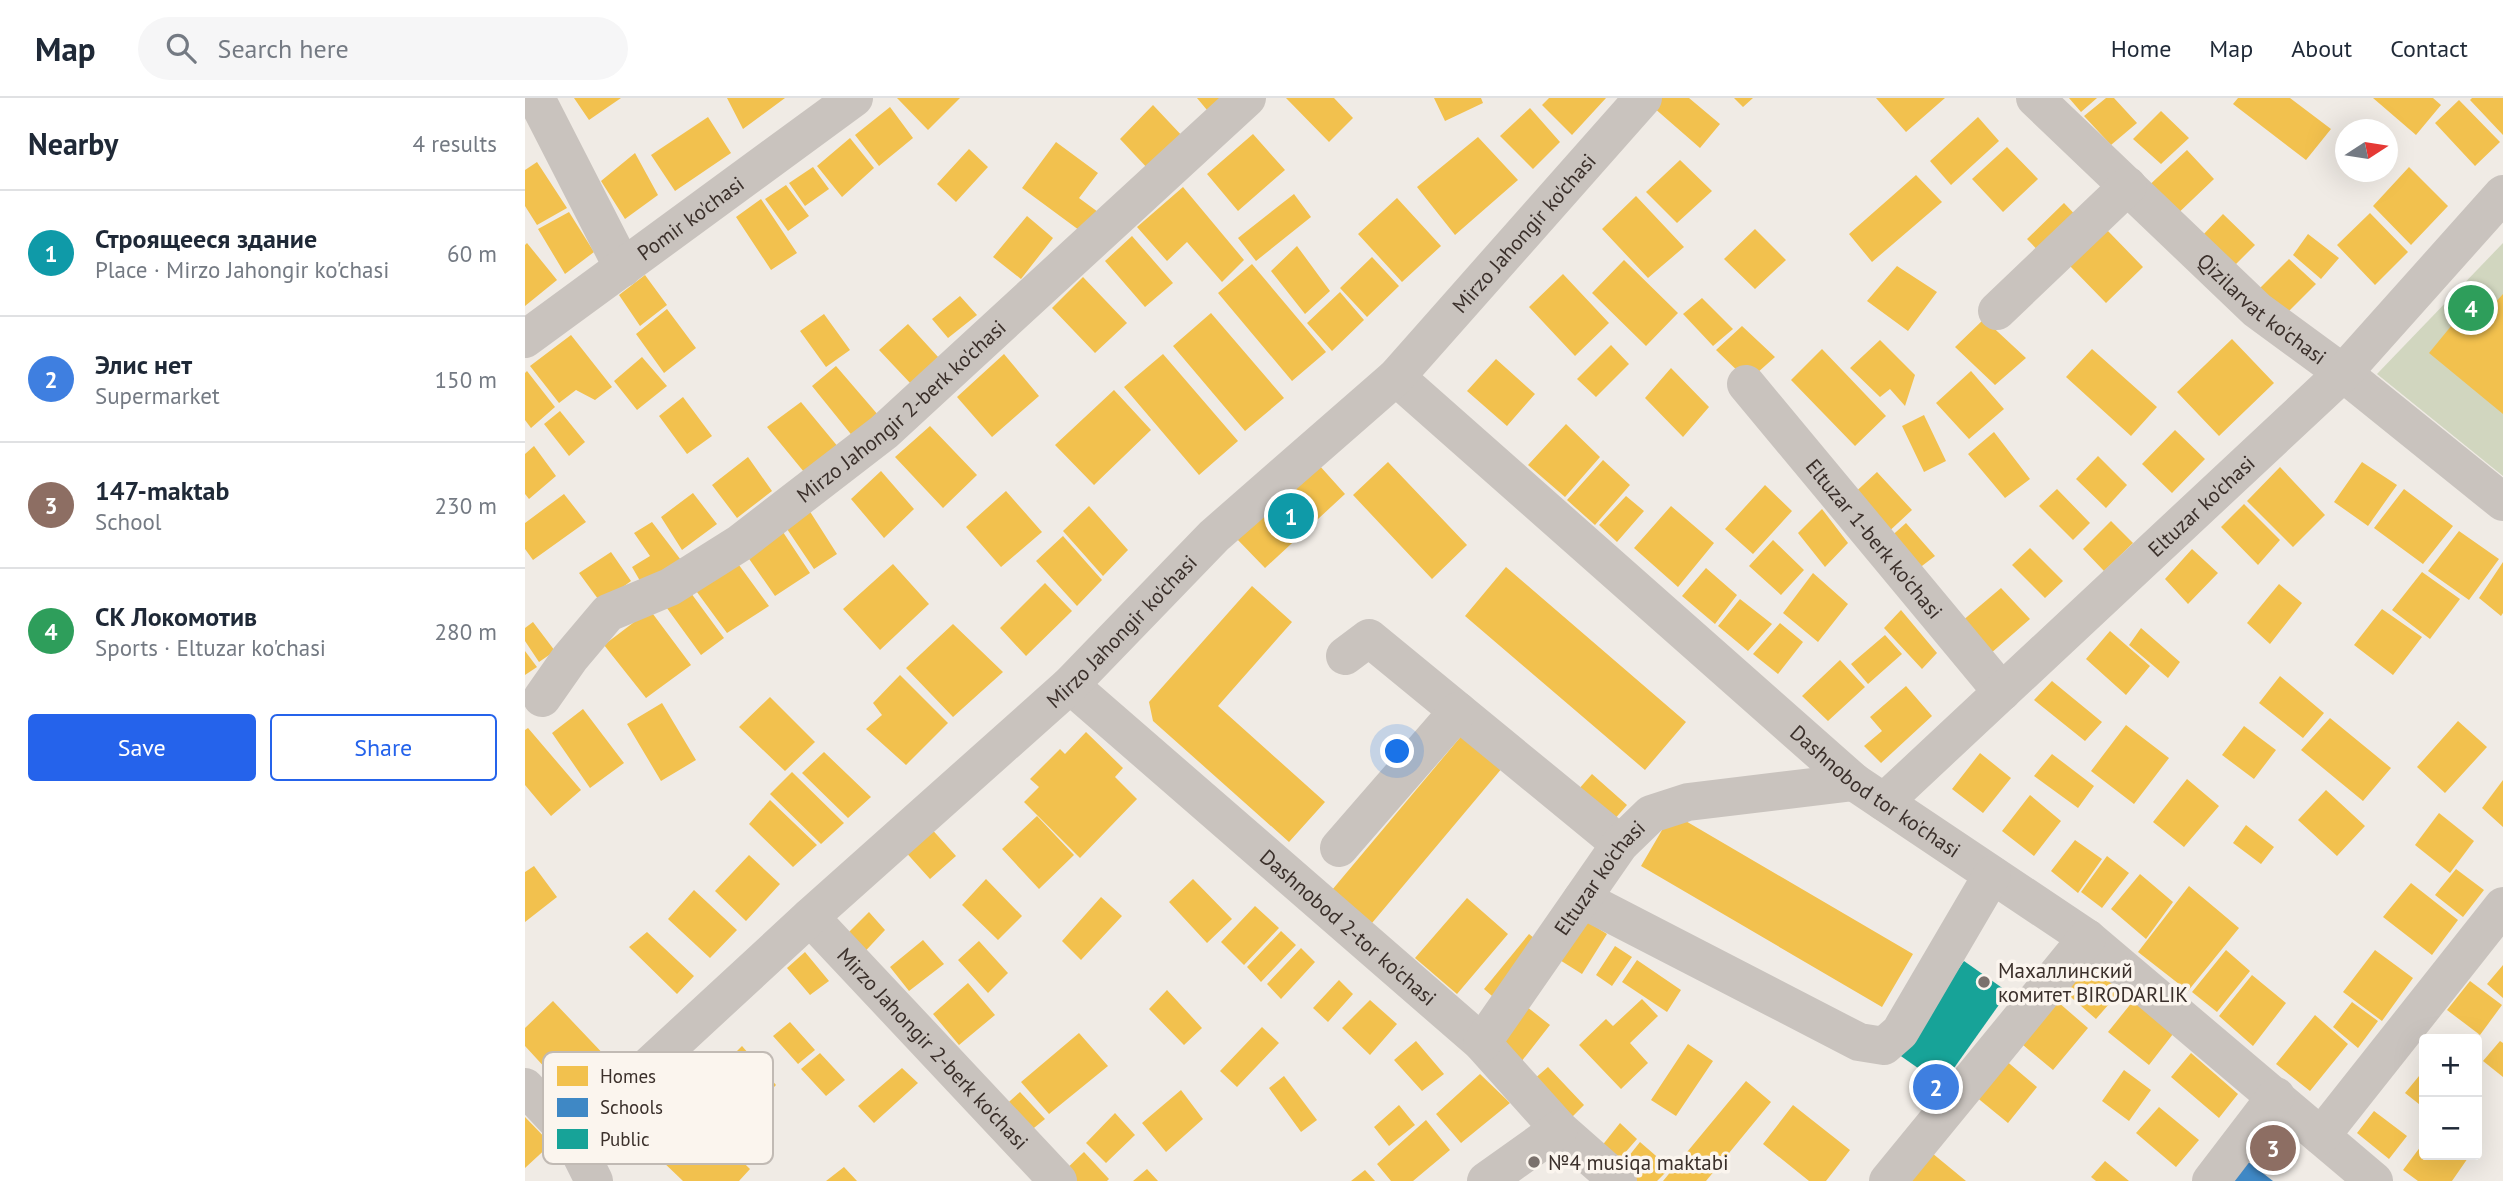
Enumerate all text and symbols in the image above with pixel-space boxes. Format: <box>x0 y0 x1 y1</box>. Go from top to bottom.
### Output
search box <box>138 17 628 80</box>
text: Map <box>35 27 96 70</box>
icon: search <box>162 29 200 67</box>
text: Search here <box>218 32 349 65</box>
text: Home <box>2111 33 2171 64</box>
text: Map <box>2209 33 2253 64</box>
text: About <box>2291 33 2352 64</box>
text: Contact <box>2390 33 2468 64</box>
north arrow <box>2335 119 2398 182</box>
text: Nearby <box>28 124 118 163</box>
text: 4 results <box>413 129 497 158</box>
street label: Mirzo Jahongir ko'chasi <box>1446 147 1601 318</box>
street label: Pomir ko'chasi <box>632 170 749 266</box>
text: Строящееся здание <box>95 222 317 255</box>
text: 1 <box>44 239 58 268</box>
text: 60 m <box>447 239 497 268</box>
street label: Qizilarvat ko'chasi <box>2192 247 2332 370</box>
text: Place · Mirzo Jahongir ko'chasi <box>95 255 389 284</box>
pin: 4 <box>2448 282 2494 334</box>
street label: Mirzo Jahongir 2-berk ko'chasi <box>791 314 1011 508</box>
text: Элис нет <box>95 348 192 381</box>
text: 2 <box>44 365 58 394</box>
text: 150 m <box>435 365 497 394</box>
text: Supermarket <box>95 381 220 410</box>
street label: Eltuzar ko'chasi <box>2142 449 2260 562</box>
street label: Eltuzar 1-berk ko'chasi <box>1800 453 1949 624</box>
text: 147-maktab <box>95 474 229 507</box>
pin: 1 <box>1268 490 1314 542</box>
text: 3 <box>44 491 58 520</box>
text: 230 m <box>435 491 497 520</box>
text: School <box>95 507 162 536</box>
street label: Mirzo Jahongir ko'chasi <box>1040 549 1202 713</box>
text: СК Локомотив <box>95 600 257 633</box>
text: 4 <box>44 617 58 646</box>
text: 280 m <box>435 617 497 646</box>
text: Sports · Eltuzar ko'chasi <box>95 633 326 662</box>
button: Save <box>28 714 256 781</box>
button: Share <box>270 714 497 781</box>
street label: Dashnobod tor ko'chasi <box>1785 719 1966 863</box>
your location <box>1380 734 1414 768</box>
street label: Eltuzar ko'chasi <box>1548 814 1650 940</box>
street label: Dashnobod 2-tor ko'chasi <box>1255 843 1442 1011</box>
street label: Mirzo Jahongir 2-berk ko'chasi <box>832 942 1035 1155</box>
place label: Махаллинский комитет BIRODARLIK <box>1998 957 2188 1008</box>
marker: Махаллинский комитет BIRODARLIK <box>1976 974 1992 990</box>
map controls <box>2419 1034 2482 1160</box>
button: + <box>2419 1034 2482 1097</box>
legend <box>543 1052 773 1164</box>
pin: 2 <box>1913 1061 1959 1113</box>
text: Homes <box>600 1064 656 1088</box>
text: Schools <box>600 1095 663 1119</box>
button: − <box>2419 1097 2482 1160</box>
pin: 3 <box>2250 1122 2296 1174</box>
text: Public <box>600 1127 650 1151</box>
place label: №4 musiqa maktabi <box>1548 1149 1729 1176</box>
marker: №4 musiqa maktabi <box>1526 1154 1542 1170</box>

